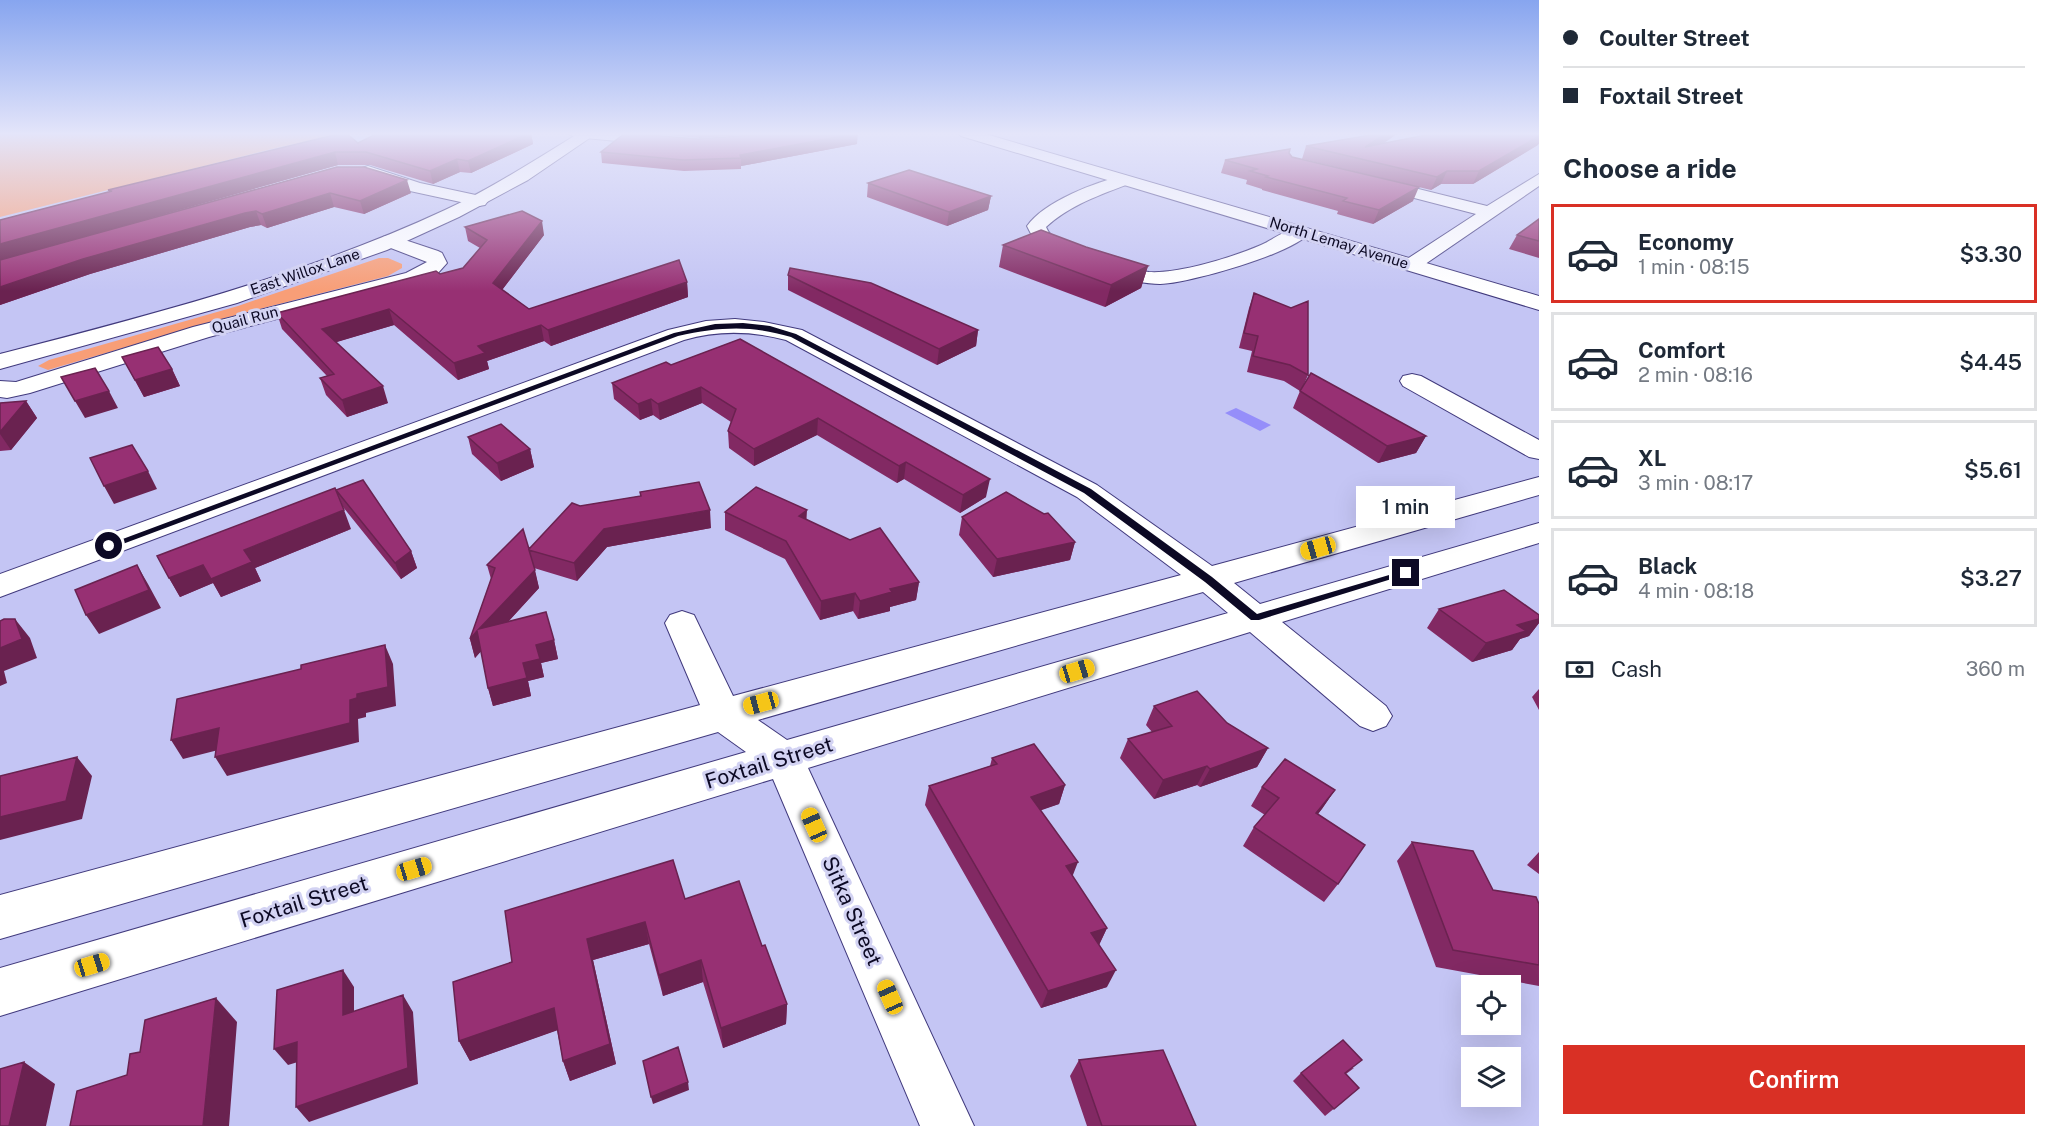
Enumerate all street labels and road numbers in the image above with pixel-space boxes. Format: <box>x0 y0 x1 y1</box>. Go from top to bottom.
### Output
street label: North Lemay Avenue <box>1268 213 1411 272</box>
street label: East Willox Lane <box>248 245 362 298</box>
street label: Quail Run <box>210 303 280 336</box>
street label: Foxtail Street <box>702 731 836 794</box>
street label: Sitka Street <box>817 852 888 969</box>
street label: Foxtail Street <box>237 870 371 933</box>

